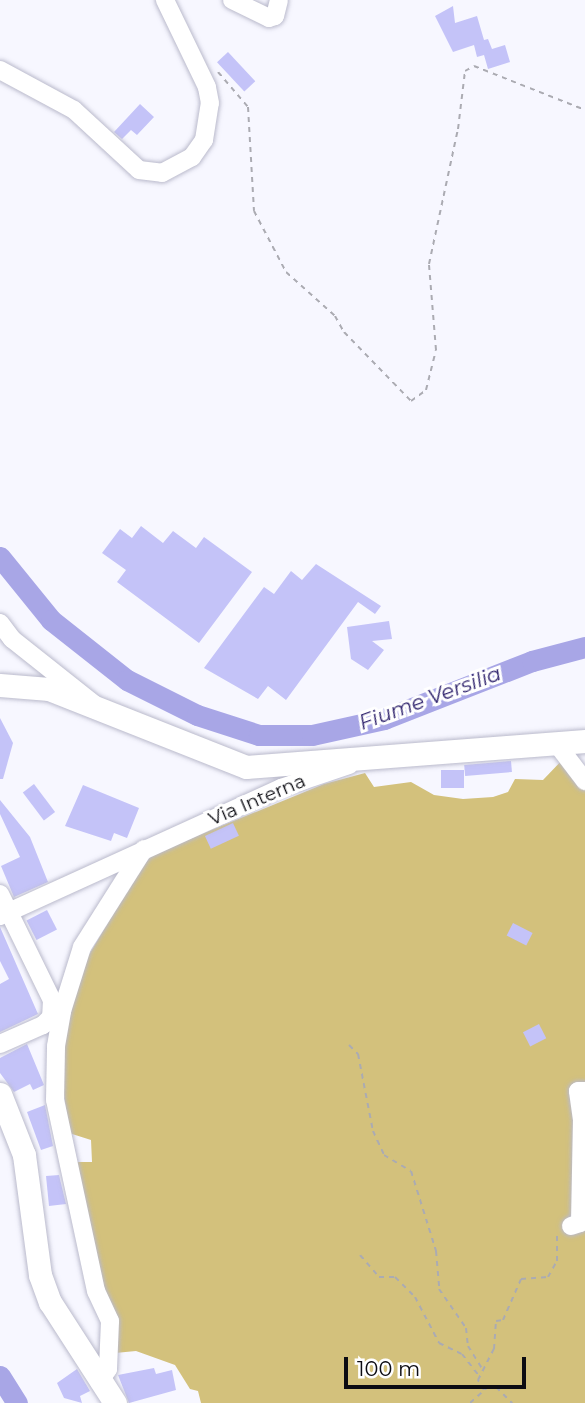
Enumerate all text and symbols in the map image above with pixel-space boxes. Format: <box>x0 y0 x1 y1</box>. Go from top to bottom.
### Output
water label: Fiume Versilia <box>355 661 505 735</box>
street label: Via Interna <box>205 769 309 831</box>
scale bar <box>347 1344 529 1388</box>
text: 100 m <box>357 1356 420 1381</box>

